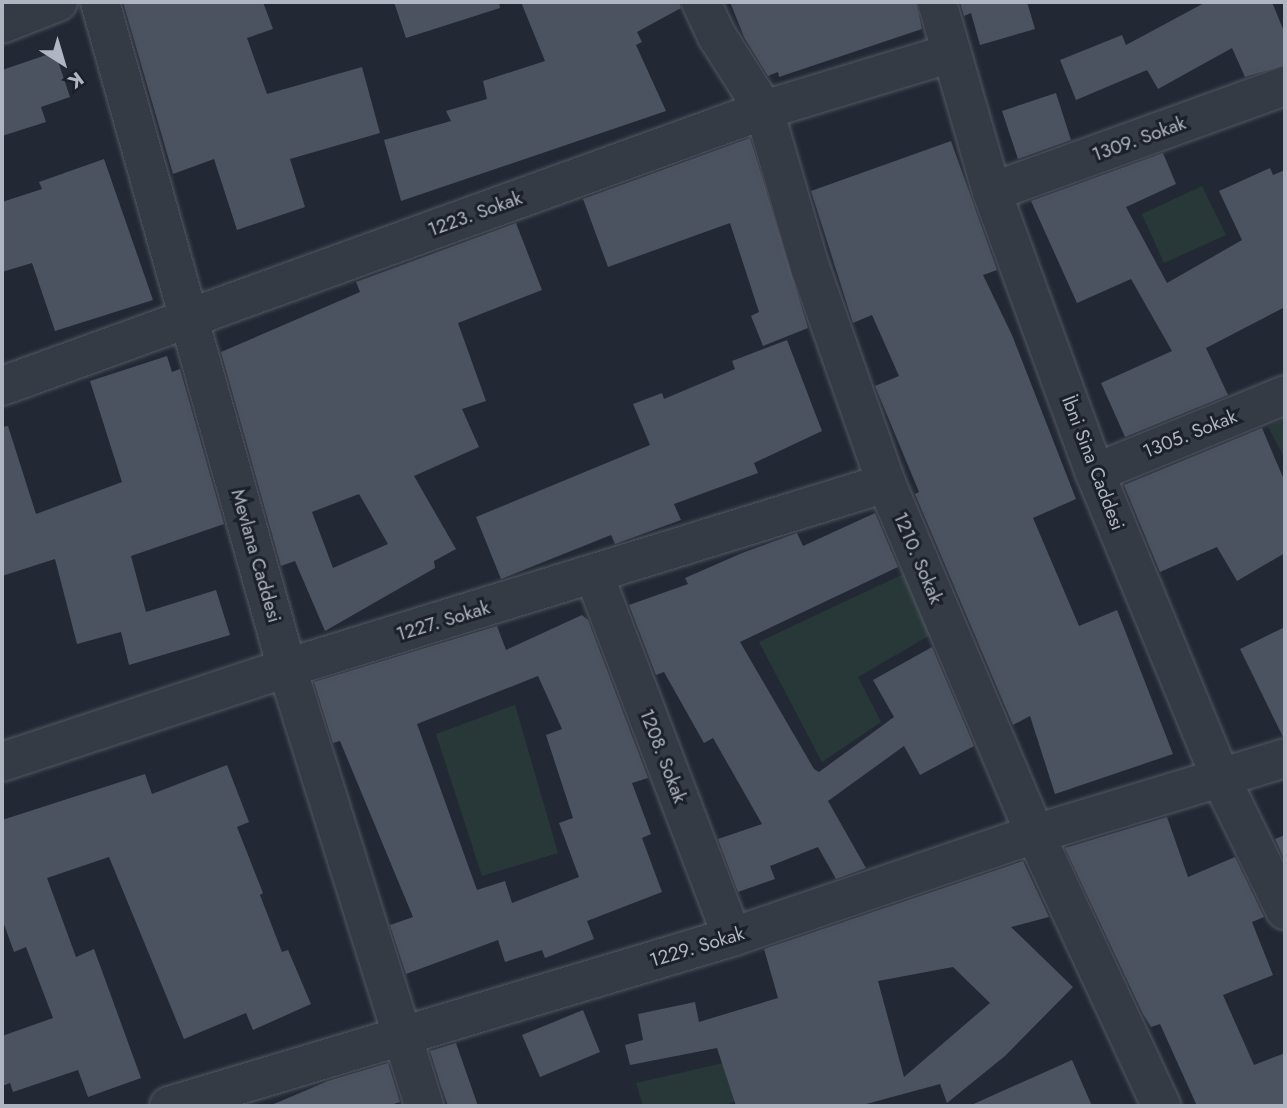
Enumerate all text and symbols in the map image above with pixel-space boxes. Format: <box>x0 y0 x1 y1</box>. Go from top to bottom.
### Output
north arrow <box>28 28 98 98</box>
text: K <box>63 65 89 95</box>
street label: 1309. Sokak <box>1089 112 1189 166</box>
street label: 1223. Sokak <box>425 186 525 242</box>
street label: İbni Sina Caddesi <box>1057 392 1129 534</box>
street label: 1305. Sokak <box>1140 405 1240 463</box>
street label: Mevlana Caddesi <box>226 487 286 625</box>
street label: 1210. Sokak <box>888 509 948 607</box>
street label: 1227. Sokak <box>394 596 492 646</box>
street label: 1208. Sokak <box>635 706 691 806</box>
street label: 1229. Sokak <box>647 922 747 972</box>

